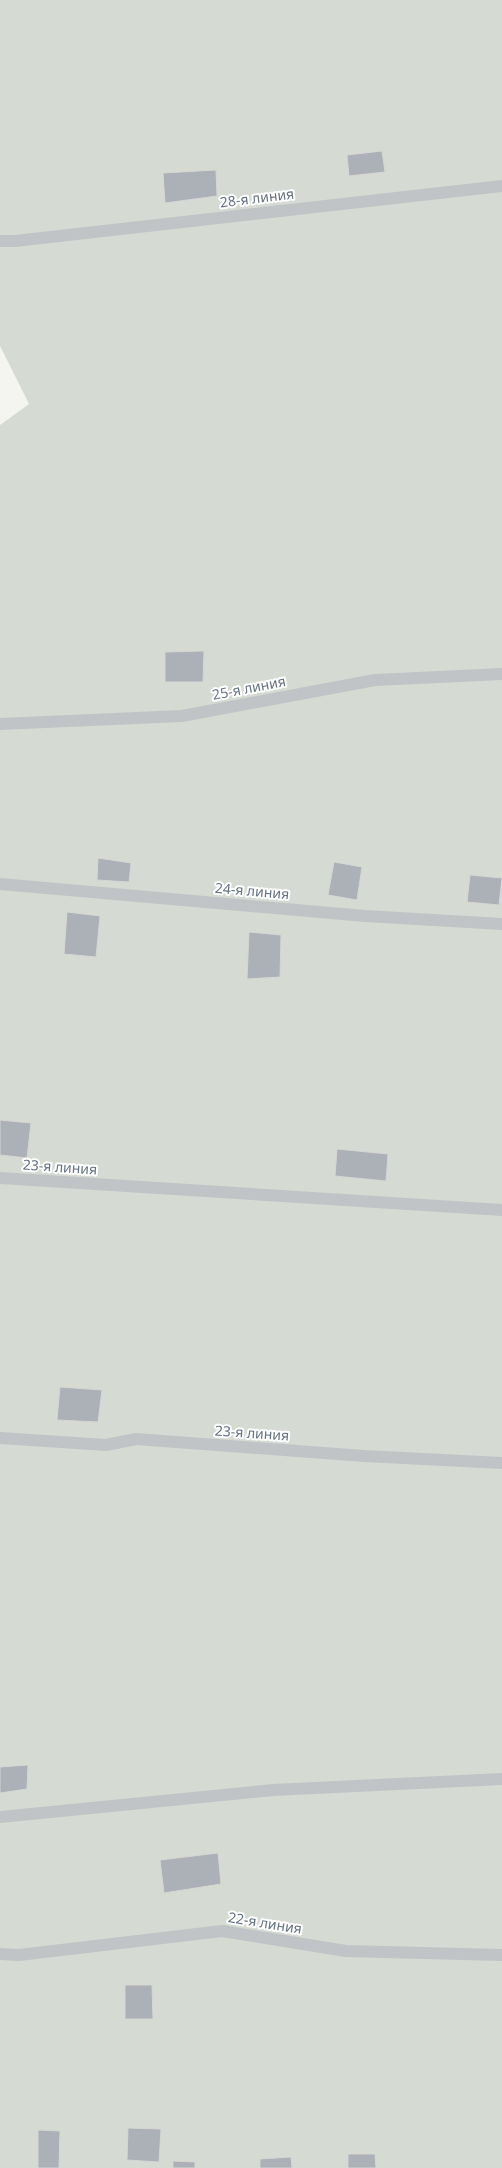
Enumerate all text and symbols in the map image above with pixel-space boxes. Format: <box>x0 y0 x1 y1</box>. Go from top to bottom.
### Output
street label: 28-я линия <box>219 184 295 211</box>
street label: 25-я линия <box>211 671 287 704</box>
street label: 24-я линия <box>214 878 290 903</box>
street label: 23-я линия <box>22 1154 98 1179</box>
street label: 23-я линия <box>214 1420 290 1445</box>
street label: 22-я линия <box>227 1907 303 1938</box>

